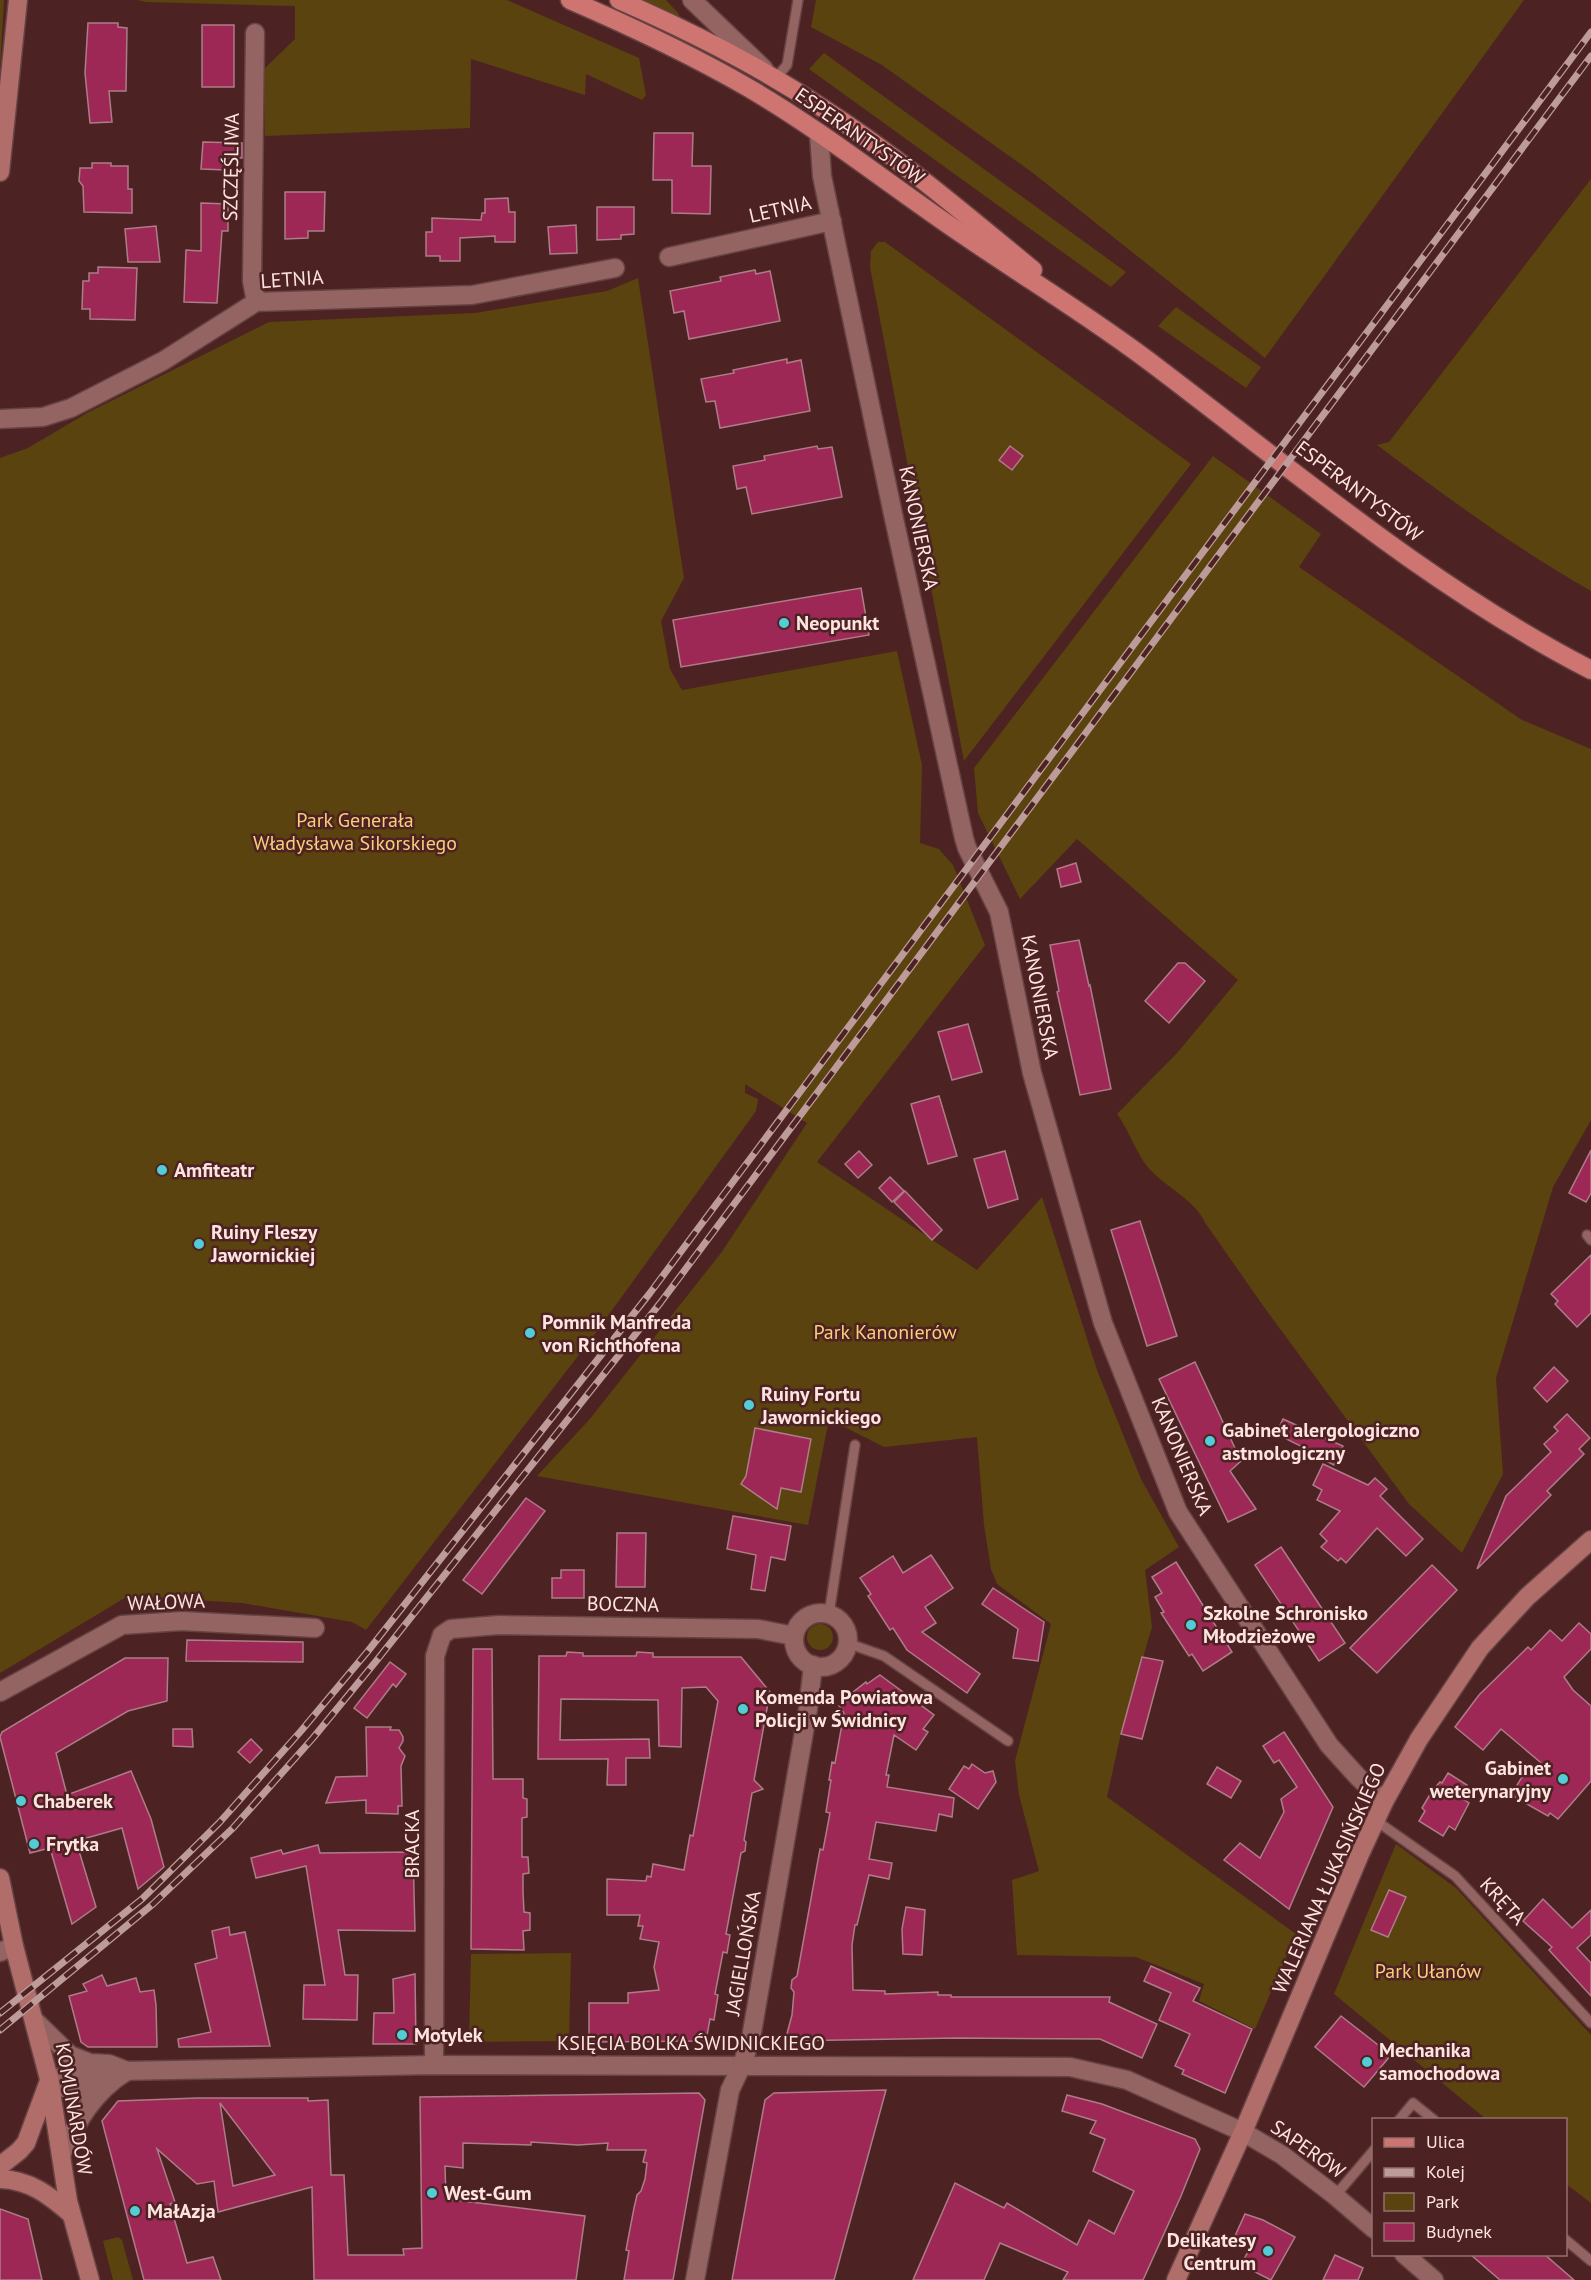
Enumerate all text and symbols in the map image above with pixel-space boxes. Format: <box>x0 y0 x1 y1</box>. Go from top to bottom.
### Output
street label: ESPERANTYSTÓW <box>790 82 930 191</box>
street label: SZCZĘŚLIWA <box>217 112 245 221</box>
street label: LETNIA <box>746 189 814 229</box>
street label: LETNIA <box>260 264 325 294</box>
street label: ESPERANTYSTÓW <box>1290 435 1428 548</box>
street label: KANONIERSKA <box>893 464 945 593</box>
place label: Neopunkt <box>796 610 879 636</box>
marker: Neopunkt <box>777 616 791 630</box>
park label: Park Generała Władysława Sikorskiego <box>253 807 457 856</box>
street label: KANONIERSKA <box>1015 933 1065 1062</box>
place label: Amfiteatr <box>174 1157 254 1183</box>
marker: Amfiteatr <box>155 1163 169 1177</box>
place label: Ruiny Fleszy Jawornickiej <box>210 1219 318 1268</box>
marker: Ruiny Fleszy Jawornickiej <box>192 1237 206 1251</box>
place label: Pomnik Manfreda von Richthofena <box>541 1309 691 1358</box>
park label: Park Kanonierów <box>813 1319 957 1345</box>
marker: Pomnik Manfreda von Richthofena <box>523 1326 537 1340</box>
place label: Ruiny Fortu Jawornickiego <box>760 1381 882 1430</box>
street label: KANONIERSKA <box>1145 1393 1219 1519</box>
marker: Ruiny Fortu Jawornickiego <box>742 1398 756 1412</box>
place label: Gabinet alergologiczno astmologiczny <box>1222 1417 1420 1466</box>
marker: Gabinet alergologiczno astmologiczny <box>1203 1434 1217 1448</box>
street label: WAŁOWA <box>127 1588 206 1616</box>
street label: BOCZNA <box>587 1590 660 1618</box>
place label: Szkolne Schronisko Młodzieżowe <box>1203 1600 1368 1649</box>
marker: Szkolne Schronisko Młodzieżowe <box>1184 1618 1198 1632</box>
place label: Komenda Powiatowa Policji w Świdnicy <box>755 1684 933 1733</box>
marker: Komenda Powiatowa Policji w Świdnicy <box>736 1702 750 1716</box>
place label: Gabinet weterynaryjny <box>1429 1755 1551 1804</box>
street label: WALERIANA ŁUKASIŃSKIEGO <box>1266 1759 1392 1997</box>
marker: Gabinet weterynaryjny <box>1556 1772 1570 1786</box>
place label: Chaberek <box>33 1788 113 1814</box>
marker: Chaberek <box>14 1794 28 1808</box>
street label: BRACKA <box>399 1809 425 1878</box>
place label: Frytka <box>46 1831 99 1857</box>
marker: Frytka <box>27 1837 41 1851</box>
street label: KRĘTA <box>1474 1872 1532 1931</box>
street label: JAGIELLOŃSKA <box>719 1888 767 2018</box>
park label: Park Ułanów <box>1375 1958 1482 1984</box>
place label: Motylek <box>414 2022 483 2048</box>
marker: Motylek <box>395 2028 409 2042</box>
street label: KSIĘCIA BOLKA ŚWIDNICKIEGO <box>557 2030 825 2056</box>
place label: Mechanika samochodowa <box>1379 2037 1500 2086</box>
street label: KOMUNARDÓW <box>50 2041 98 2178</box>
marker: Mechanika samochodowa <box>1360 2055 1374 2069</box>
street label: SAPERÓW <box>1266 2114 1351 2184</box>
legend <box>1372 2118 1567 2256</box>
text: Ulica <box>1426 2130 1465 2153</box>
text: Kolej <box>1426 2160 1465 2183</box>
place label: West-Gum <box>444 2180 532 2206</box>
marker: West-Gum <box>425 2186 439 2200</box>
text: Park <box>1426 2190 1459 2213</box>
place label: MałAzja <box>147 2198 216 2224</box>
marker: MałAzja <box>128 2204 142 2218</box>
text: Budynek <box>1426 2220 1492 2243</box>
place label: Delikatesy Centrum <box>1167 2227 1256 2276</box>
marker: Delikatesy Centrum <box>1261 2244 1275 2258</box>

